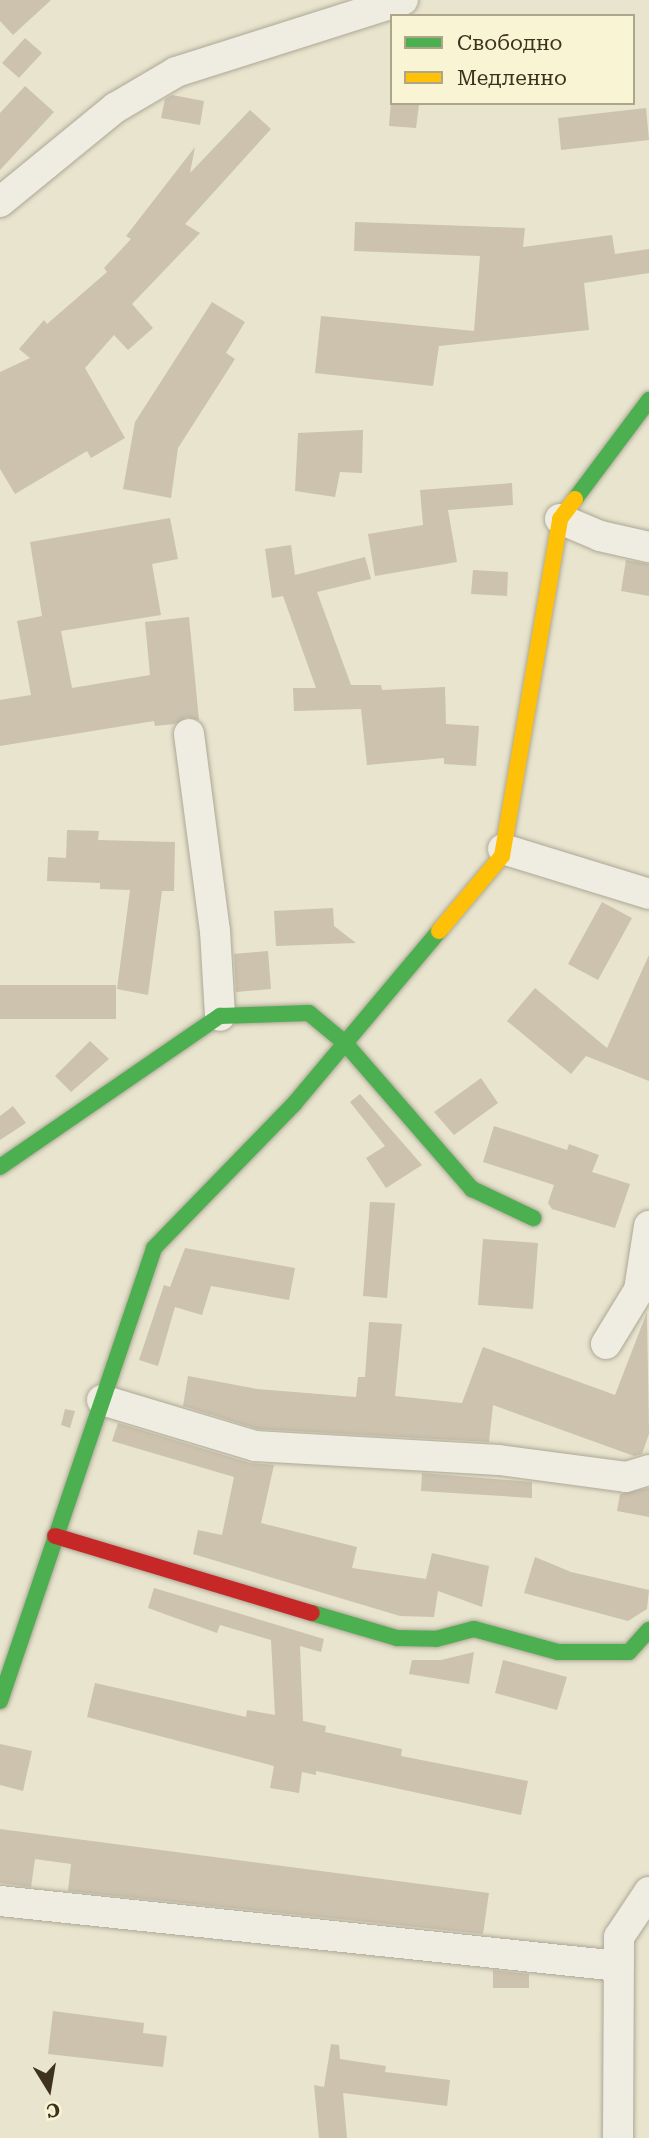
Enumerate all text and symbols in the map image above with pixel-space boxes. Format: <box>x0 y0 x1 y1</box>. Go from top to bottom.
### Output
legend <box>390 14 635 105</box>
text: Свободно <box>457 31 563 55</box>
text: Медленно <box>457 66 567 90</box>
north arrow <box>14 2054 84 2124</box>
text: С <box>44 2098 62 2123</box>

